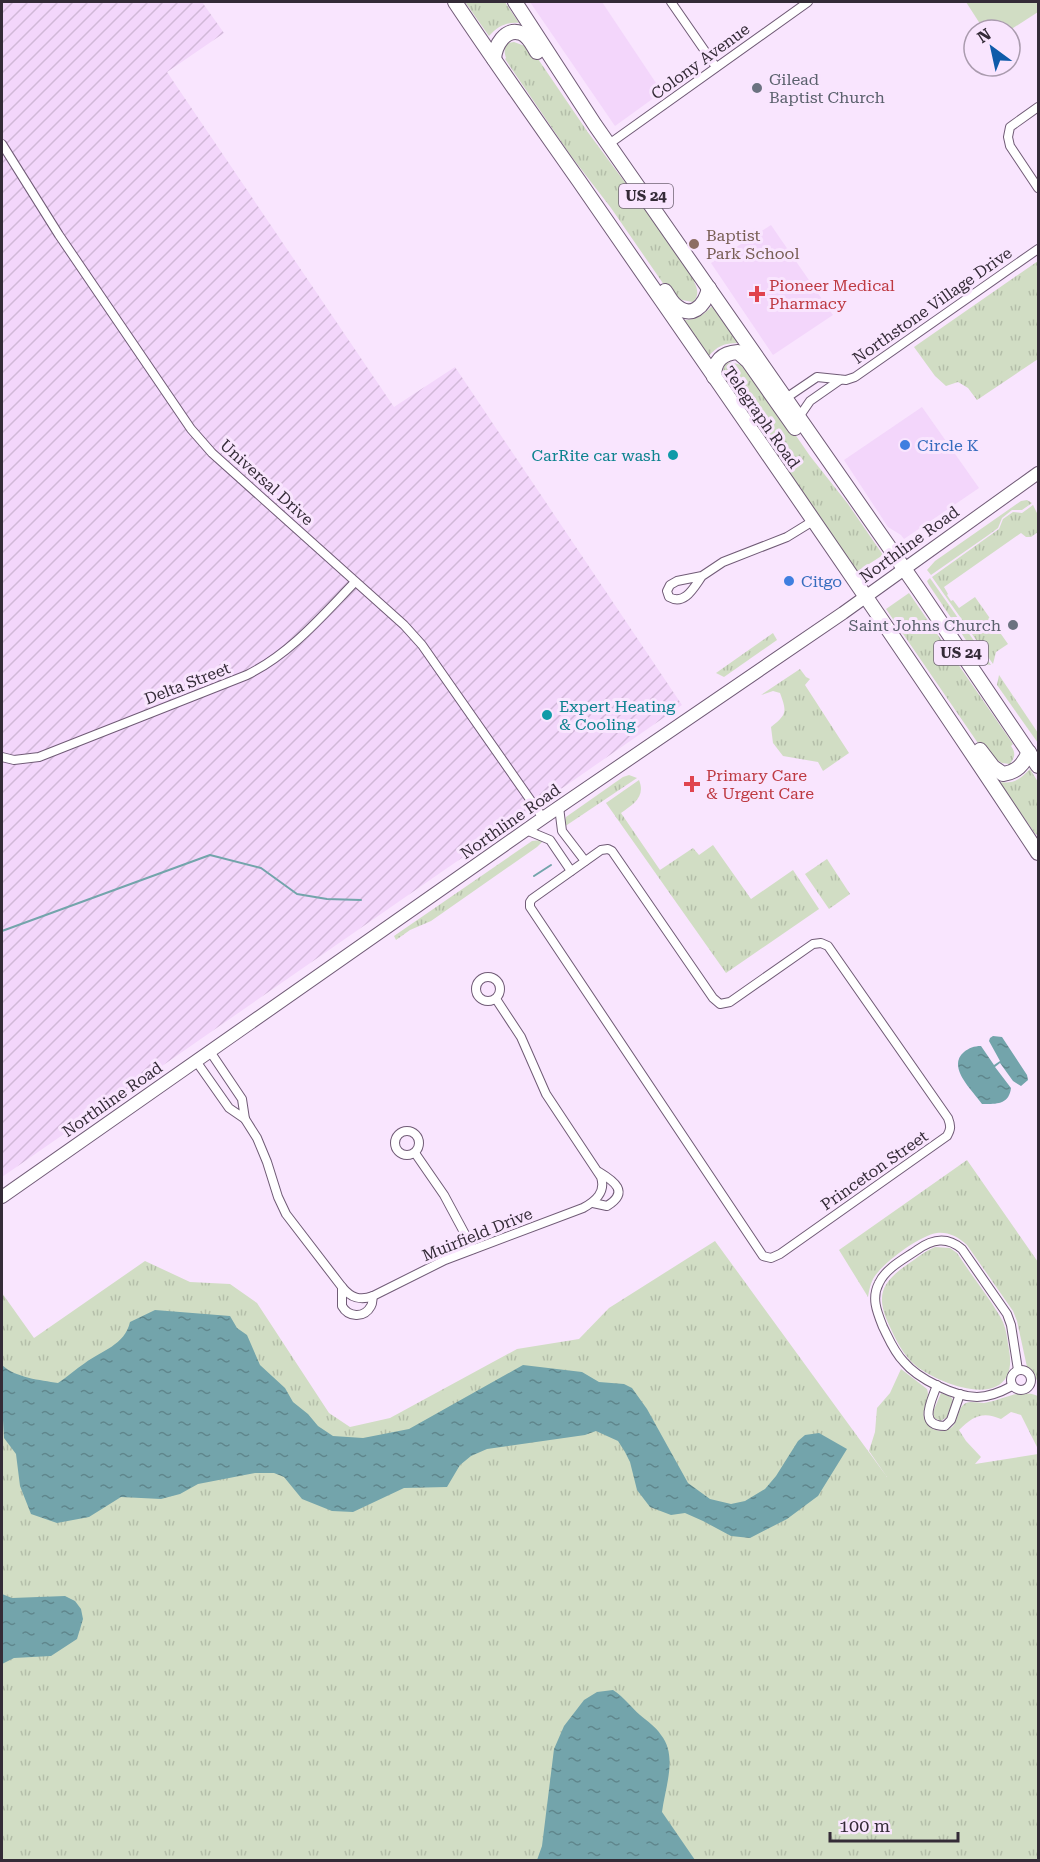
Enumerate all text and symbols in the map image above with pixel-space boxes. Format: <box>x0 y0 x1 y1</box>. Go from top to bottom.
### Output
north arrow <box>962 18 1022 78</box>
street label: Colony Avenue <box>647 19 753 104</box>
text: N <box>974 25 994 47</box>
place label: Gilead Baptist Church <box>769 70 885 107</box>
marker: Gilead Baptist Church <box>750 81 764 95</box>
road number: US 24 <box>619 184 673 208</box>
place label: Baptist Park School <box>706 226 799 263</box>
marker: Baptist Park School <box>687 237 701 251</box>
street label: Northstone Village Drive <box>849 243 1016 368</box>
place label: Pioneer Medical Pharmacy <box>769 276 895 313</box>
marker: Pioneer Medical Pharmacy <box>750 287 764 301</box>
street label: Telegraph Road <box>719 363 804 472</box>
street label: Universal Drive <box>216 435 317 529</box>
place label: Circle K <box>917 436 979 455</box>
marker: Circle K <box>898 438 912 452</box>
place label: CarRite car wash <box>532 446 661 465</box>
marker: CarRite car wash <box>666 448 680 462</box>
street label: Northline Road <box>856 502 963 587</box>
place label: Citgo <box>801 572 842 591</box>
marker: Citgo <box>782 574 796 588</box>
place label: Saint Johns Church <box>849 616 1001 635</box>
marker: Saint Johns Church <box>1006 618 1020 632</box>
road number: US 24 <box>934 641 988 665</box>
street label: Delta Street <box>142 658 233 709</box>
place label: Expert Heating & Cooling <box>559 697 676 734</box>
marker: Expert Heating & Cooling <box>540 708 554 722</box>
place label: Primary Care & Urgent Care <box>706 766 814 803</box>
marker: Primary Care & Urgent Care <box>683 775 701 793</box>
street label: Northline Road <box>457 780 564 863</box>
street label: Northline Road <box>59 1058 166 1141</box>
street label: Princeton Street <box>817 1126 931 1214</box>
street label: Muirfield Drive <box>419 1204 535 1265</box>
scale bar <box>830 1805 958 1843</box>
text: 100 m <box>839 1815 890 1836</box>

